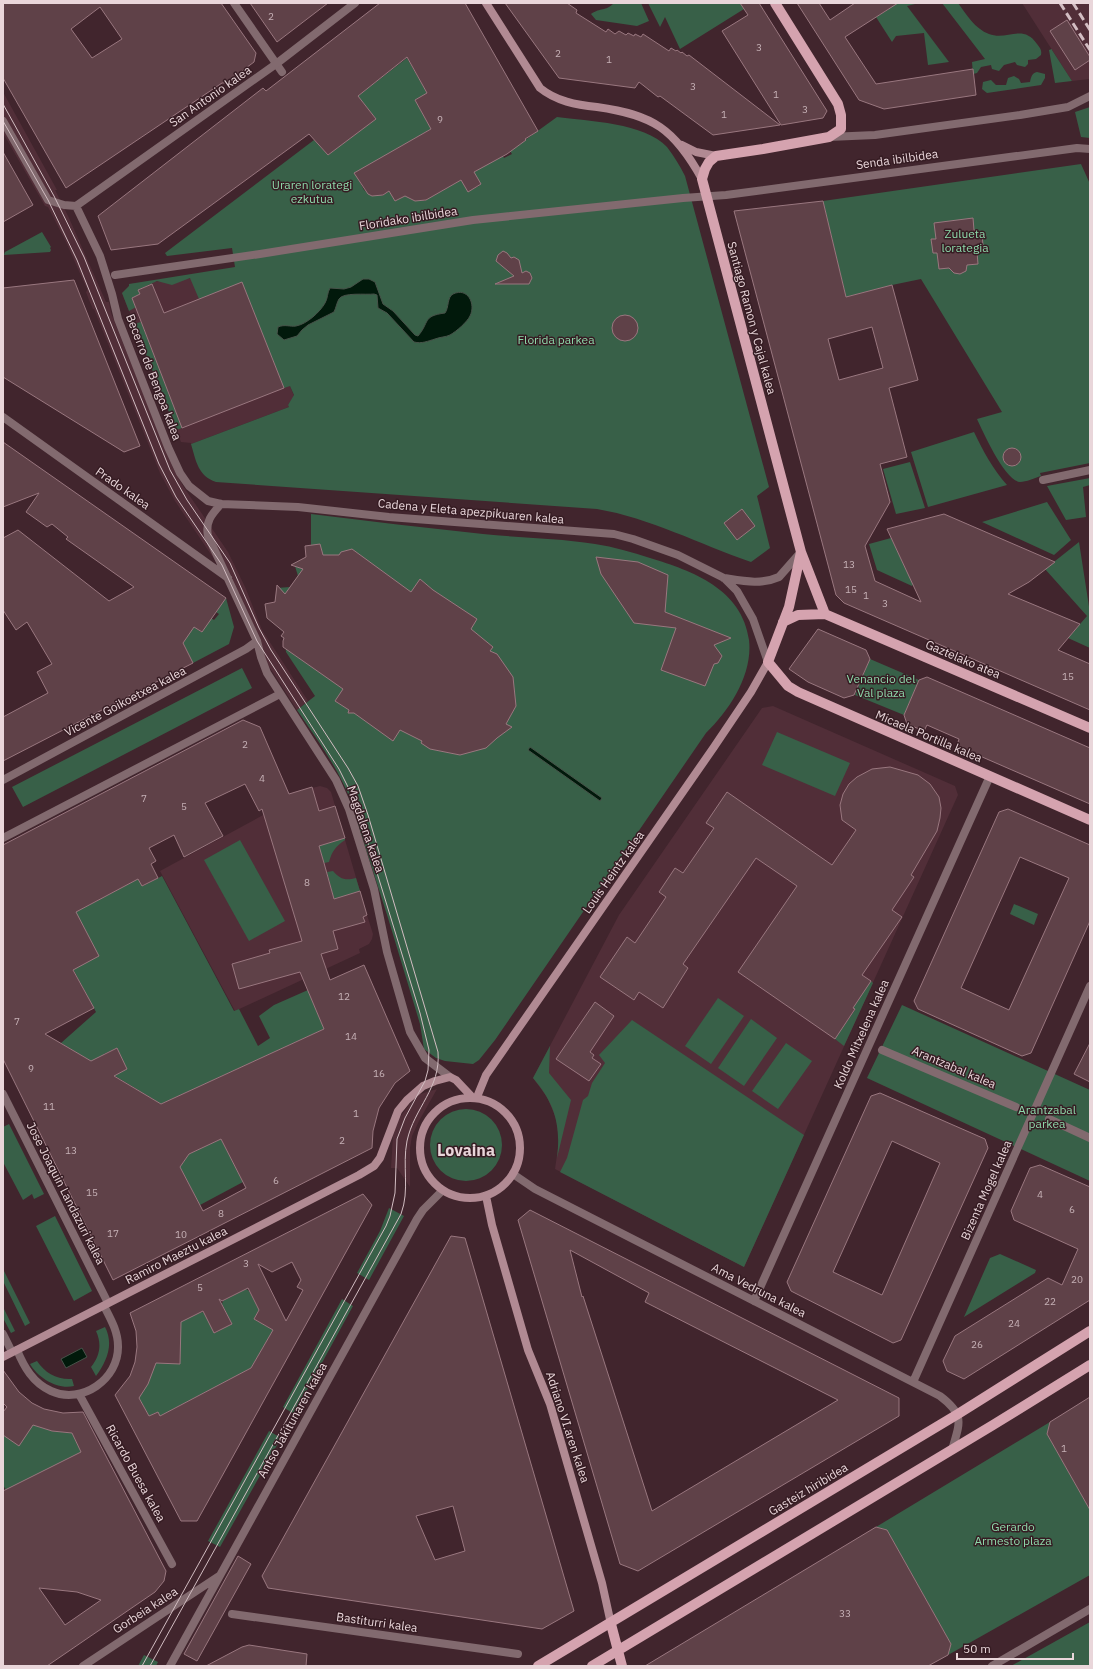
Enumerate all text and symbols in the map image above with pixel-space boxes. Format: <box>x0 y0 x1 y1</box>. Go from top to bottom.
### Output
house number: 2 <box>268 10 274 23</box>
house number: 3 <box>756 41 762 54</box>
house number: 2 <box>555 47 561 60</box>
house number: 1 <box>606 53 612 66</box>
street label: San Antonio kalea <box>166 62 254 130</box>
house number: 3 <box>690 80 696 93</box>
house number: 1 <box>773 88 779 101</box>
house number: 3 <box>802 103 808 116</box>
house number: 1 <box>721 108 727 121</box>
house number: 9 <box>437 113 443 126</box>
street label: Senda ibilbidea <box>855 146 940 172</box>
park label: Uraren lorategi ezkutua <box>272 177 352 206</box>
street label: Floridako ibilbidea <box>358 203 459 233</box>
park label: Zulueta lorategia <box>941 226 989 255</box>
street label: Santiago Ramon y Cajal kalea <box>724 240 780 397</box>
street label: Becerro de Bengoa kalea <box>123 312 185 443</box>
park label: Florida parkea <box>517 332 595 347</box>
street label: Prado kalea <box>93 464 154 513</box>
street label: Cadena y Eleta apezpikuaren kalea <box>377 495 565 527</box>
house number: 13 <box>843 558 855 571</box>
house number: 15 <box>845 583 857 596</box>
house number: 1 <box>863 589 869 602</box>
house number: 3 <box>882 597 888 610</box>
street label: Gaztelako atea <box>923 636 1003 682</box>
street label: Vicente Goikoetxea kalea <box>62 662 189 739</box>
house number: 15 <box>1062 670 1074 683</box>
park label: Venancio del Val plaza <box>847 671 915 700</box>
street label: Micaela Portilla kalea <box>873 707 985 765</box>
house number: 2 <box>242 738 248 751</box>
house number: 4 <box>259 772 265 785</box>
street label: Magdalena kalea <box>344 784 388 875</box>
house number: 7 <box>141 792 147 805</box>
house number: 5 <box>181 800 187 813</box>
street label: Louis Heintz kalea <box>579 827 647 916</box>
house number: 8 <box>304 876 310 889</box>
street label: Koldo Mitxelena kalea <box>830 976 892 1091</box>
house number: 12 <box>338 990 350 1003</box>
house number: 7 <box>14 1015 20 1028</box>
house number: 14 <box>345 1030 357 1043</box>
street label: Arantzabal kalea <box>910 1043 999 1092</box>
house number: 9 <box>28 1062 34 1075</box>
house number: 16 <box>373 1067 385 1080</box>
house number: 11 <box>43 1100 55 1113</box>
park label: Arantzabal parkea <box>1018 1102 1076 1131</box>
house number: 1 <box>353 1107 359 1120</box>
street label: Jose Joaquin Landazuri kalea <box>23 1119 109 1267</box>
house number: 2 <box>339 1134 345 1147</box>
street label: Bizenta Mogel kalea <box>957 1137 1015 1242</box>
district label: Lovaina <box>437 1140 495 1160</box>
house number: 13 <box>65 1144 77 1157</box>
house number: 6 <box>273 1174 279 1187</box>
house number: 15 <box>86 1186 98 1199</box>
house number: 4 <box>1037 1188 1043 1201</box>
house number: 6 <box>1069 1203 1075 1216</box>
house number: 8 <box>218 1207 224 1220</box>
street label: Ramiro Maeztu kalea <box>123 1223 230 1287</box>
house number: 17 <box>107 1227 119 1240</box>
house number: 10 <box>175 1228 187 1241</box>
house number: 3 <box>243 1257 249 1270</box>
street label: Ama Vedruna kalea <box>709 1260 809 1321</box>
house number: 20 <box>1071 1273 1083 1286</box>
house number: 5 <box>197 1281 203 1294</box>
house number: 22 <box>1044 1295 1056 1308</box>
house number: 24 <box>1008 1317 1020 1330</box>
house number: 26 <box>971 1338 983 1351</box>
street label: Antso Jakitunaren kalea <box>254 1359 330 1480</box>
street label: Adriano VI.aren kalea <box>543 1369 593 1485</box>
street label: Ricardo Buesa kalea <box>103 1422 169 1525</box>
house number: 1 <box>1061 1442 1067 1455</box>
street label: Gasteiz hiribidea <box>766 1459 851 1519</box>
park label: Gerardo Armesto plaza <box>974 1519 1052 1548</box>
street label: Gorbeia kalea <box>110 1583 181 1636</box>
house number: 33 <box>839 1607 851 1620</box>
street label: Bastiturri kalea <box>335 1609 419 1635</box>
scale bar <box>957 1635 1073 1661</box>
text: 50 m <box>963 1641 991 1656</box>

